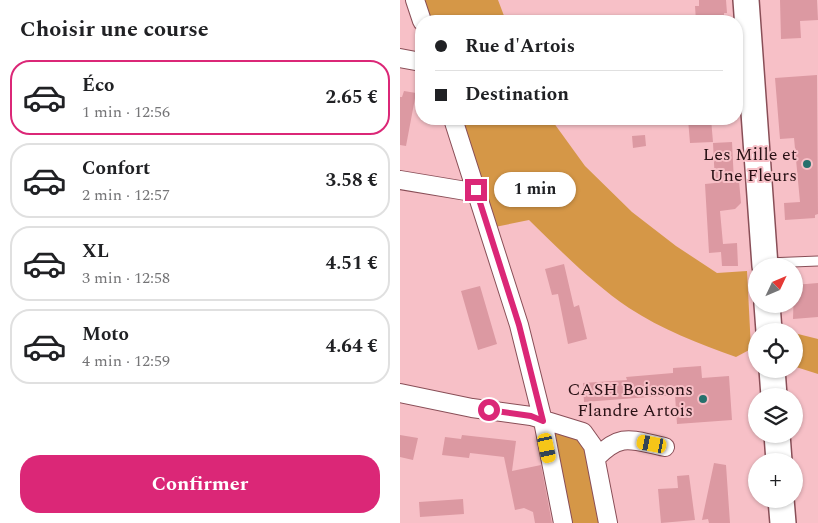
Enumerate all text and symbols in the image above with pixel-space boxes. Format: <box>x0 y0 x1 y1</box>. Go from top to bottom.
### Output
text: Choisir une course <box>20 13 209 46</box>
text: Rue d'Artois <box>465 32 575 61</box>
text: Éco <box>82 71 114 100</box>
icon: car <box>22 75 67 120</box>
text: Destination <box>465 80 569 109</box>
text: 2.65 € <box>326 83 378 112</box>
text: 1 min · 12:56 <box>82 100 170 124</box>
place label: Les Mille et Une Fleurs <box>703 141 797 189</box>
text: Confort <box>82 154 150 183</box>
icon: car <box>22 158 67 203</box>
marker: Les Mille et Une Fleurs <box>801 158 813 170</box>
text: 3.58 € <box>326 166 378 195</box>
callout: 1 min <box>494 172 576 208</box>
text: 1 min <box>514 177 556 201</box>
route end <box>465 179 487 201</box>
text: 2 min · 12:57 <box>82 183 170 207</box>
text: XL <box>82 237 109 266</box>
icon: car <box>22 241 67 286</box>
text: 4.51 € <box>326 249 378 278</box>
north arrow <box>748 258 802 312</box>
map controls <box>748 258 803 508</box>
text: 3 min · 12:58 <box>82 266 170 290</box>
text: Moto <box>82 320 129 349</box>
button: locate <box>748 323 803 378</box>
icon: car <box>22 324 67 369</box>
text: 4.64 € <box>326 332 378 361</box>
text: 4 min · 12:59 <box>82 349 170 373</box>
place label: CASH Boissons Flandre Artois <box>567 376 693 424</box>
button: layers <box>748 388 803 443</box>
marker: CASH Boissons Flandre Artois <box>697 393 709 405</box>
route start <box>478 399 500 421</box>
car <box>536 432 557 464</box>
car <box>635 434 668 454</box>
button: + <box>748 453 803 508</box>
button: Confirmer <box>20 455 380 513</box>

